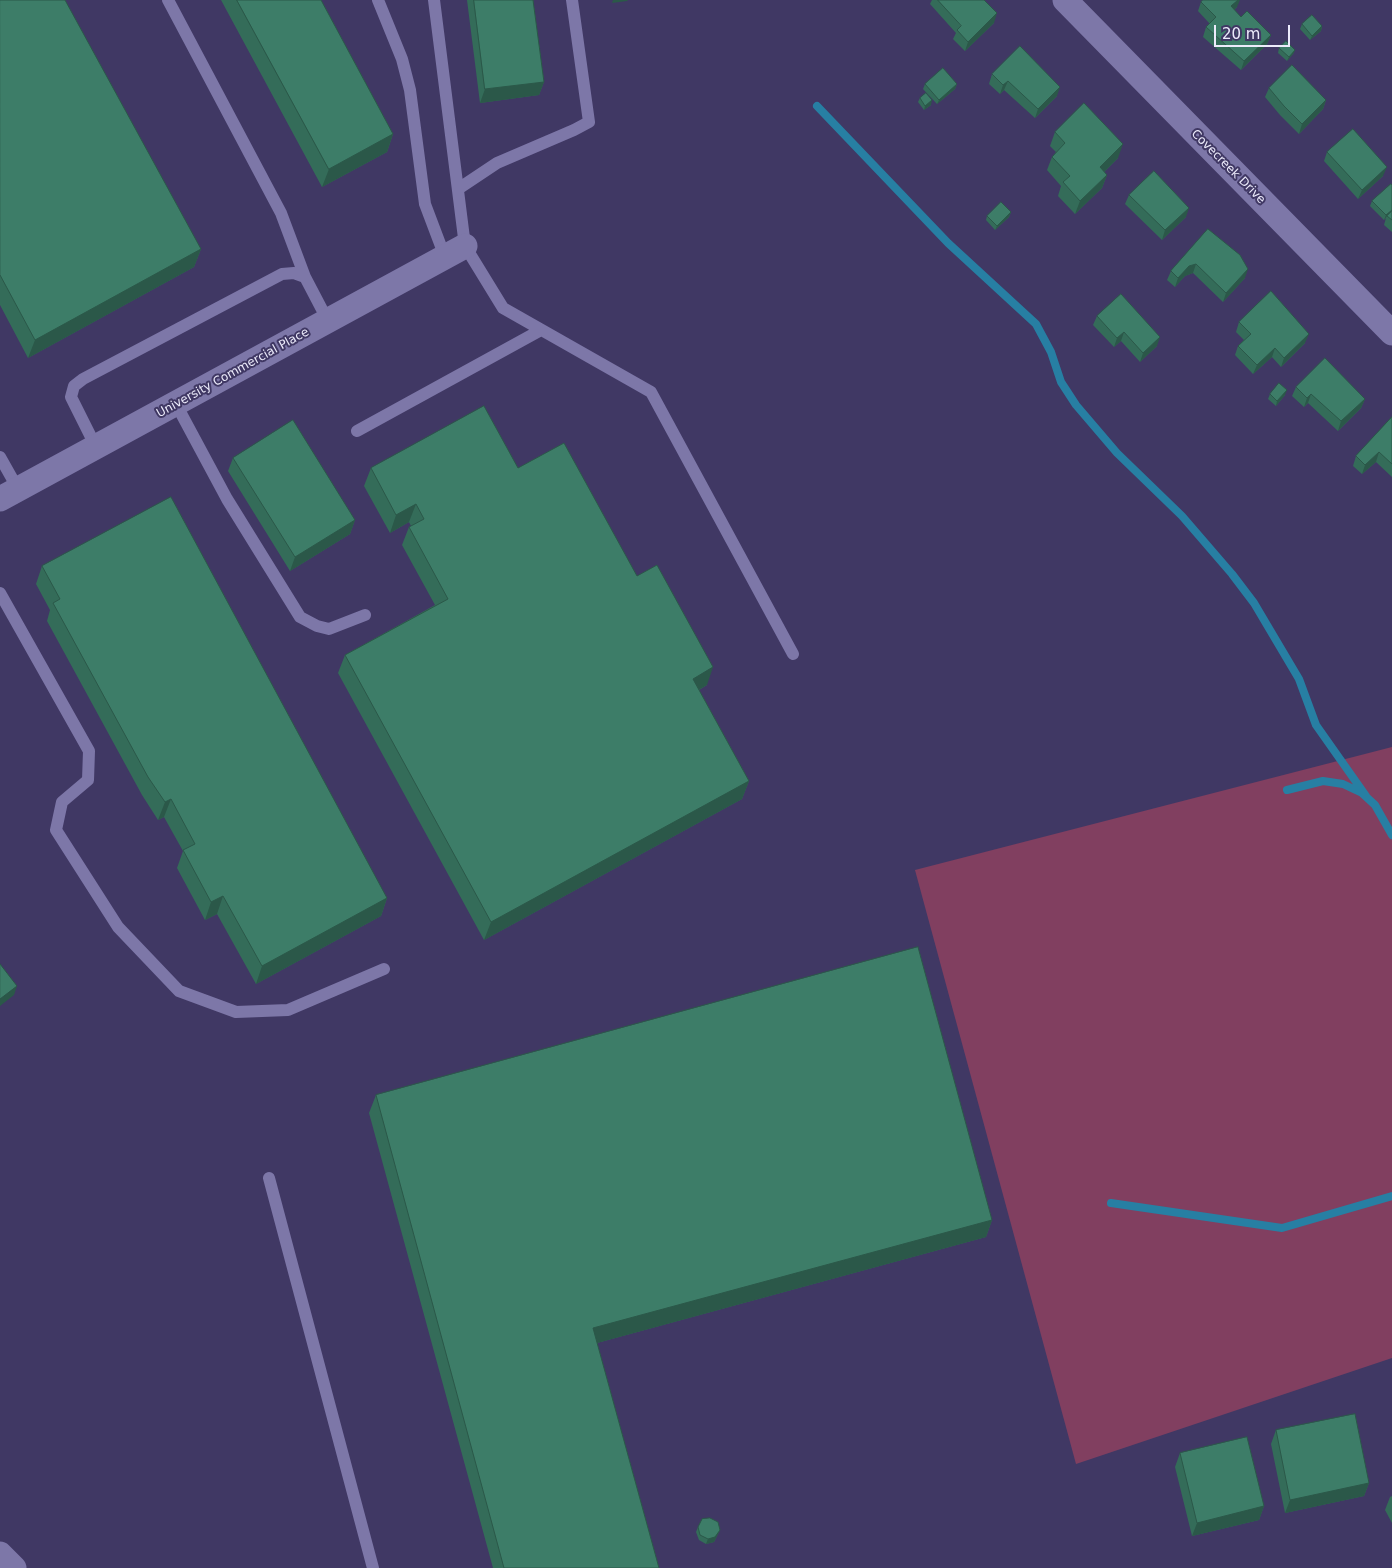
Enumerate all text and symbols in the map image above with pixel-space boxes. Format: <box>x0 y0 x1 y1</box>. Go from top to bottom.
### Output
scale bar <box>1217 15 1293 47</box>
text: 20 m <box>1222 25 1260 43</box>
street label: Covecreek Drive <box>1188 127 1268 207</box>
street label: University Commercial Place <box>154 325 312 421</box>

